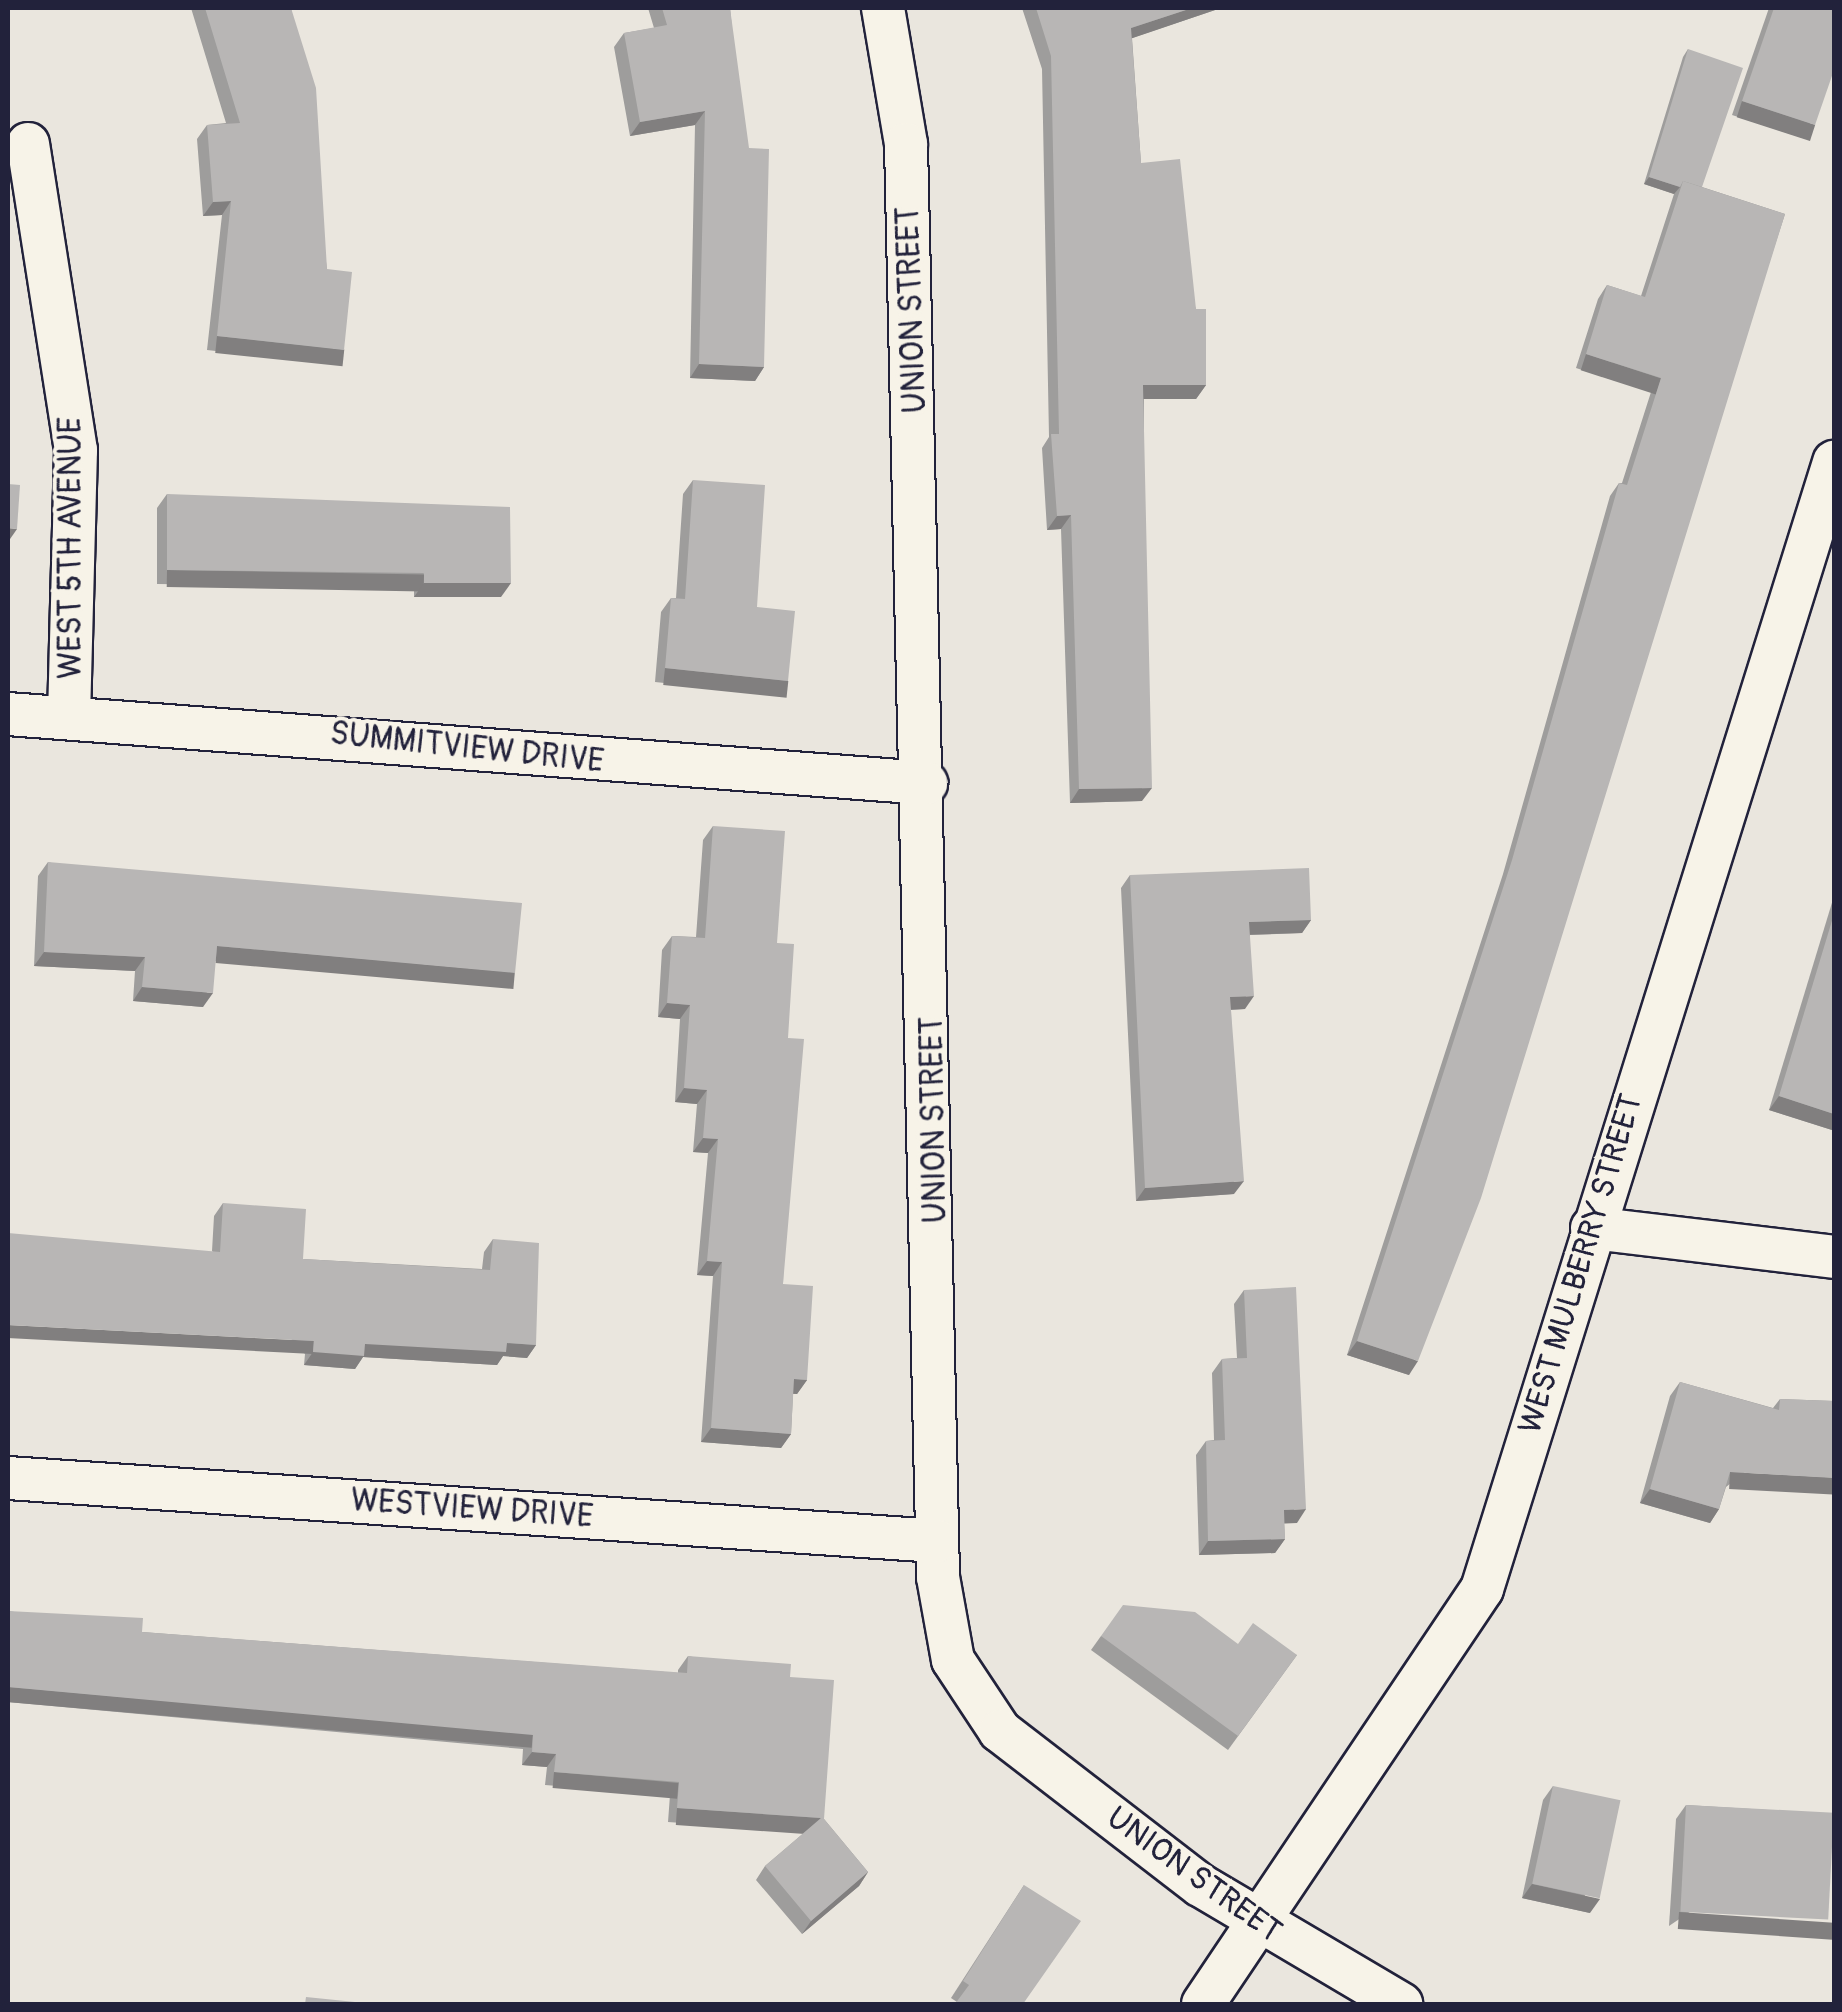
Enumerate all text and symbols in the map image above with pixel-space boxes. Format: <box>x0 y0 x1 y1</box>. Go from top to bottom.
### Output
street label: UNION STREET <box>889 206 935 414</box>
street label: WEST 5TH AVENUE <box>52 417 90 679</box>
street label: SUMMITVIEW DRIVE <box>328 715 606 781</box>
street label: UNION STREET <box>913 1016 955 1224</box>
street label: WEST MULBERRY STREET <box>1511 1090 1651 1438</box>
street label: WESTVIEW DRIVE <box>350 1481 594 1537</box>
street label: UNION STREET <box>1099 1799 1289 1951</box>

